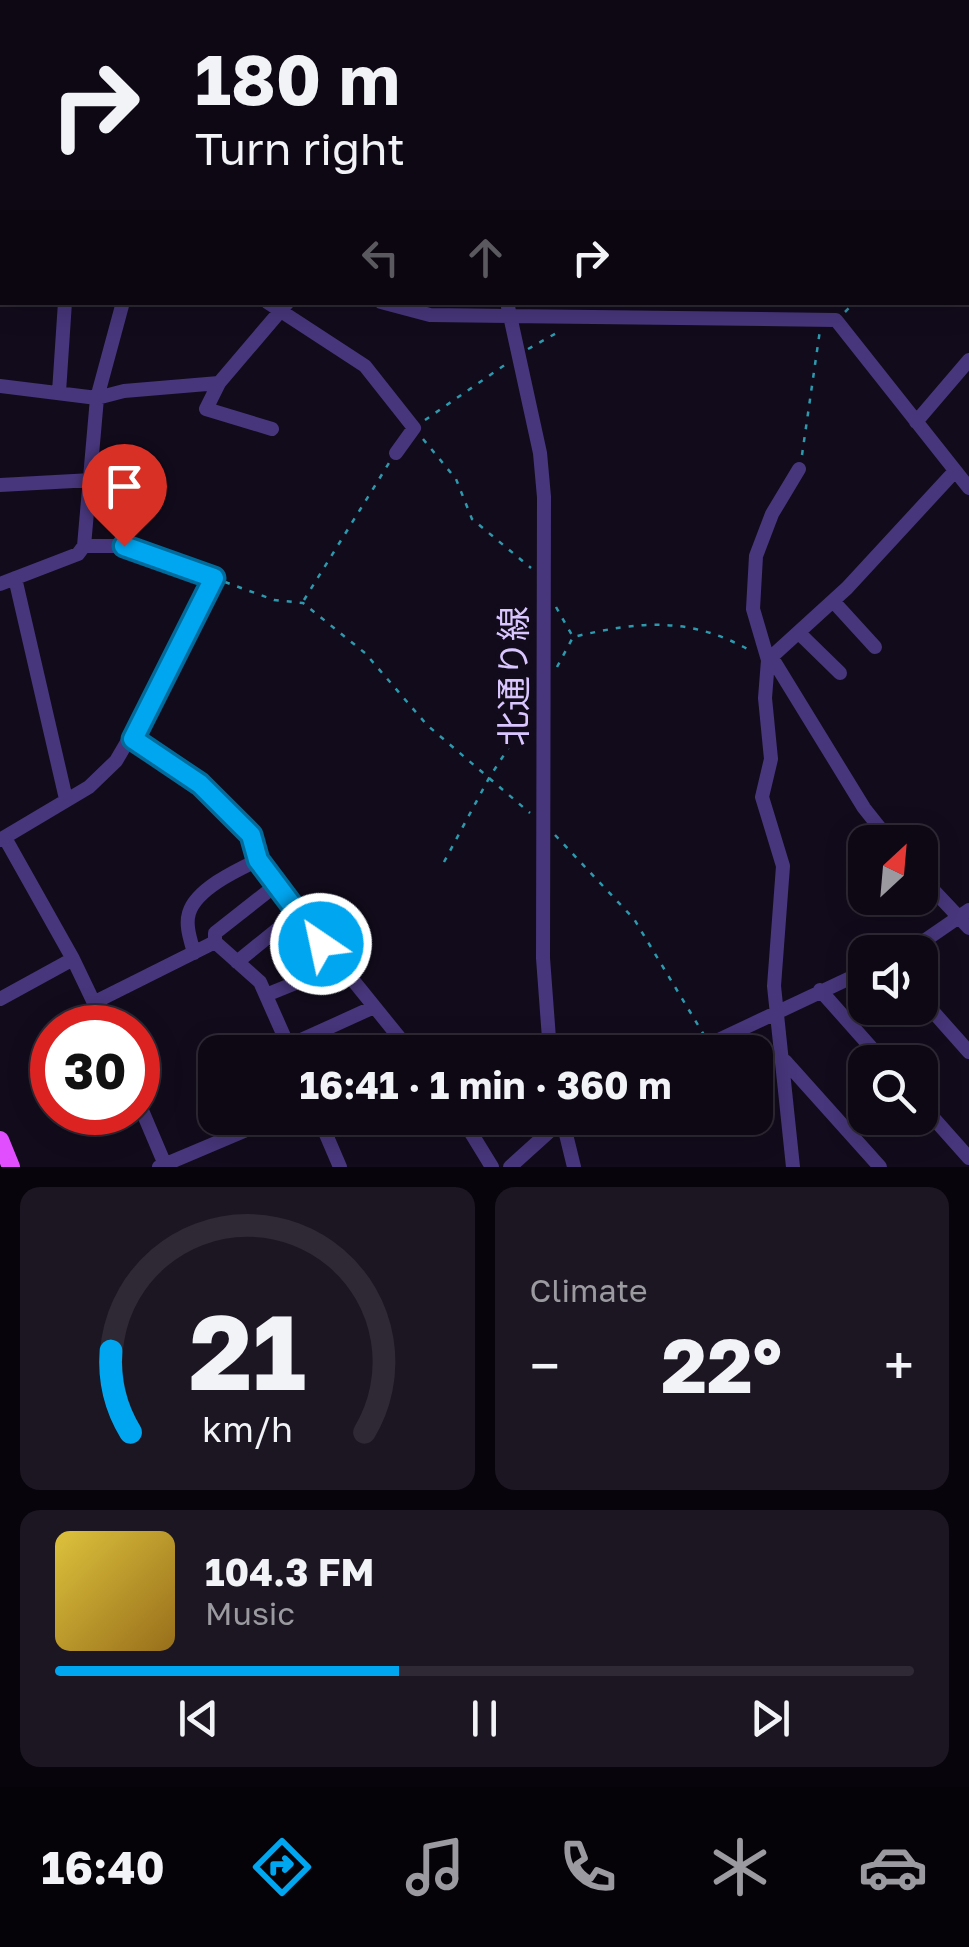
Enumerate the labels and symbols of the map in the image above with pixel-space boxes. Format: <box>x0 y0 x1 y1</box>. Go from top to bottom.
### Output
pin <box>82 444 167 547</box>
street label: 北通り線 <box>492 606 534 746</box>
north arrow <box>848 825 938 915</box>
position arrow <box>269 892 373 996</box>
speed limit sign: 30 <box>30 1005 160 1135</box>

